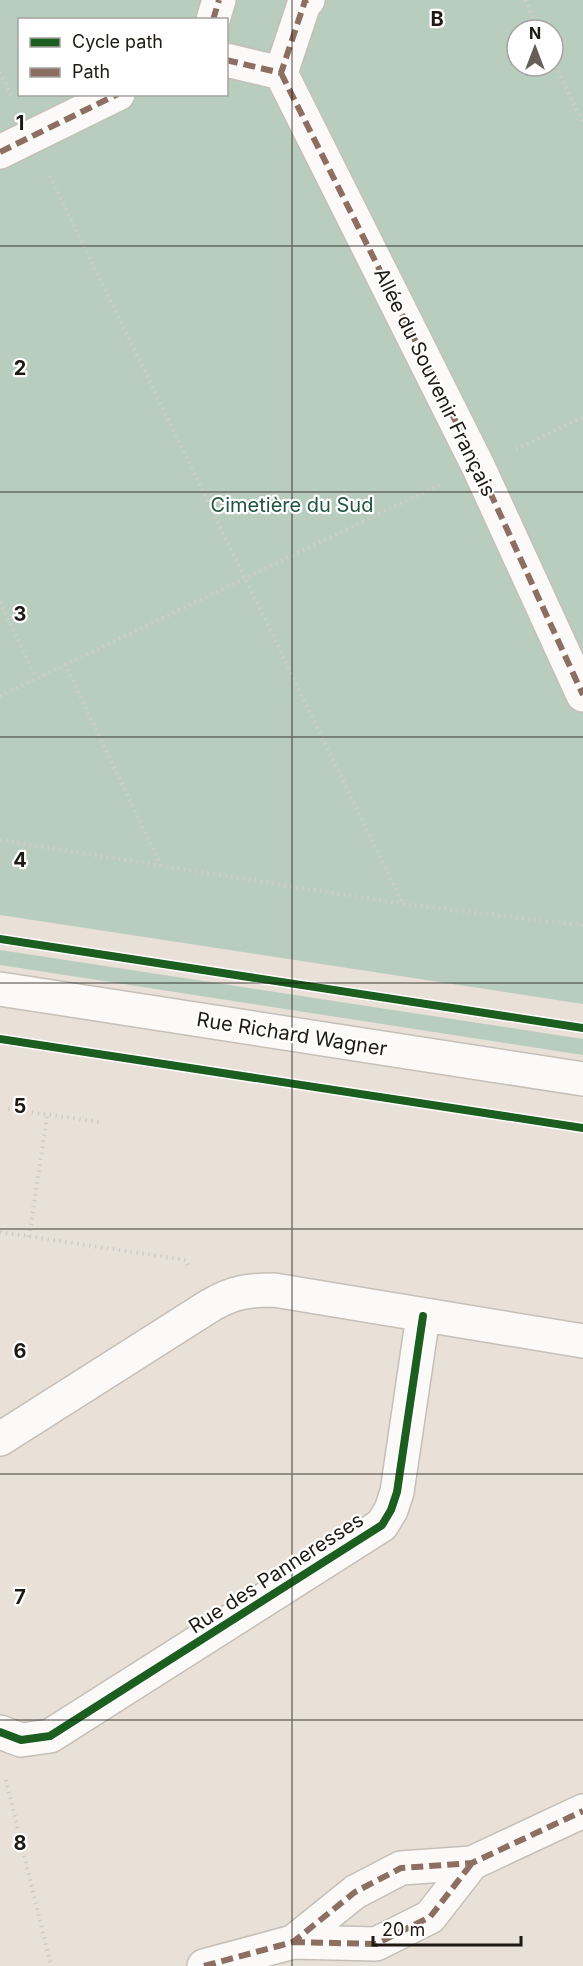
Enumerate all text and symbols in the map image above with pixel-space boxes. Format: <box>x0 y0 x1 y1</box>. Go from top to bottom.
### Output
text: B <box>430 7 444 31</box>
legend <box>18 18 228 96</box>
north arrow <box>505 18 565 78</box>
text: N <box>529 23 541 43</box>
text: Cycle path <box>72 31 163 52</box>
text: Path <box>72 61 110 82</box>
text: 1 <box>16 111 24 135</box>
street label: Allée du Souvenir Français <box>369 264 501 500</box>
text: 2 <box>14 356 26 380</box>
park label: Cimetière du Sud <box>211 493 373 517</box>
text: 3 <box>14 602 26 626</box>
text: 4 <box>13 848 27 872</box>
street label: Rue Richard Wagner <box>195 1007 389 1061</box>
text: 5 <box>14 1094 26 1118</box>
text: 6 <box>14 1339 27 1363</box>
street label: Rue des Panneresses <box>184 1508 368 1638</box>
text: 7 <box>14 1585 26 1609</box>
text: 8 <box>13 1831 27 1855</box>
scale bar <box>373 1909 522 1947</box>
text: 20 m <box>382 1919 425 1940</box>

